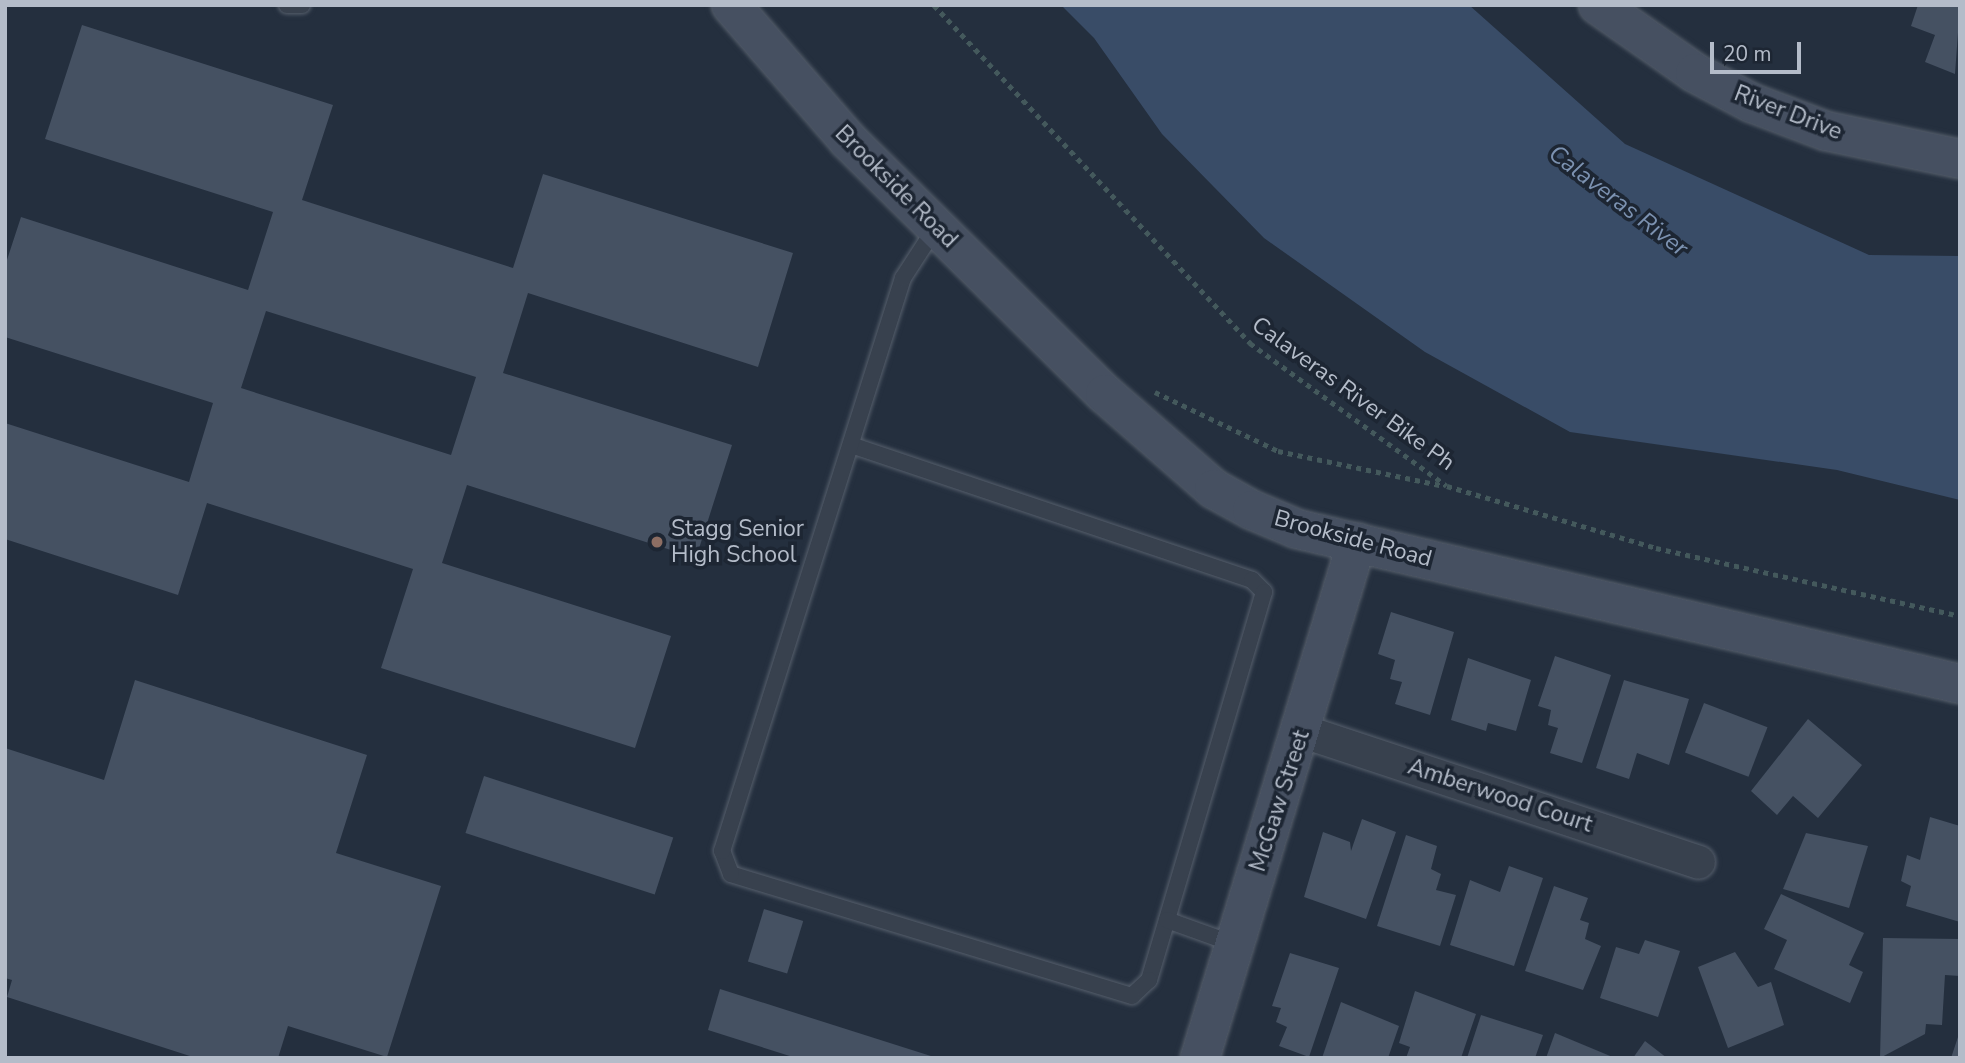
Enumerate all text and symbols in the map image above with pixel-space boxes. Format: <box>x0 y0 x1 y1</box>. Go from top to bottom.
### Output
scale bar <box>1713 28 1804 72</box>
text: 20 m <box>1723 40 1772 68</box>
street label: River Drive <box>1730 80 1846 146</box>
street label: Brookside Road <box>829 120 963 254</box>
water label: Calaveras River <box>1543 139 1693 263</box>
street label: Calaveras River Bike Ph <box>1246 311 1460 477</box>
street label: Brookside Road <box>1271 505 1435 573</box>
place label: Stagg Senior High School <box>671 515 804 569</box>
marker: Stagg Senior High School <box>649 534 665 550</box>
street label: McGaw Street <box>1244 727 1316 875</box>
street label: Amberwood Court <box>1404 753 1596 839</box>

